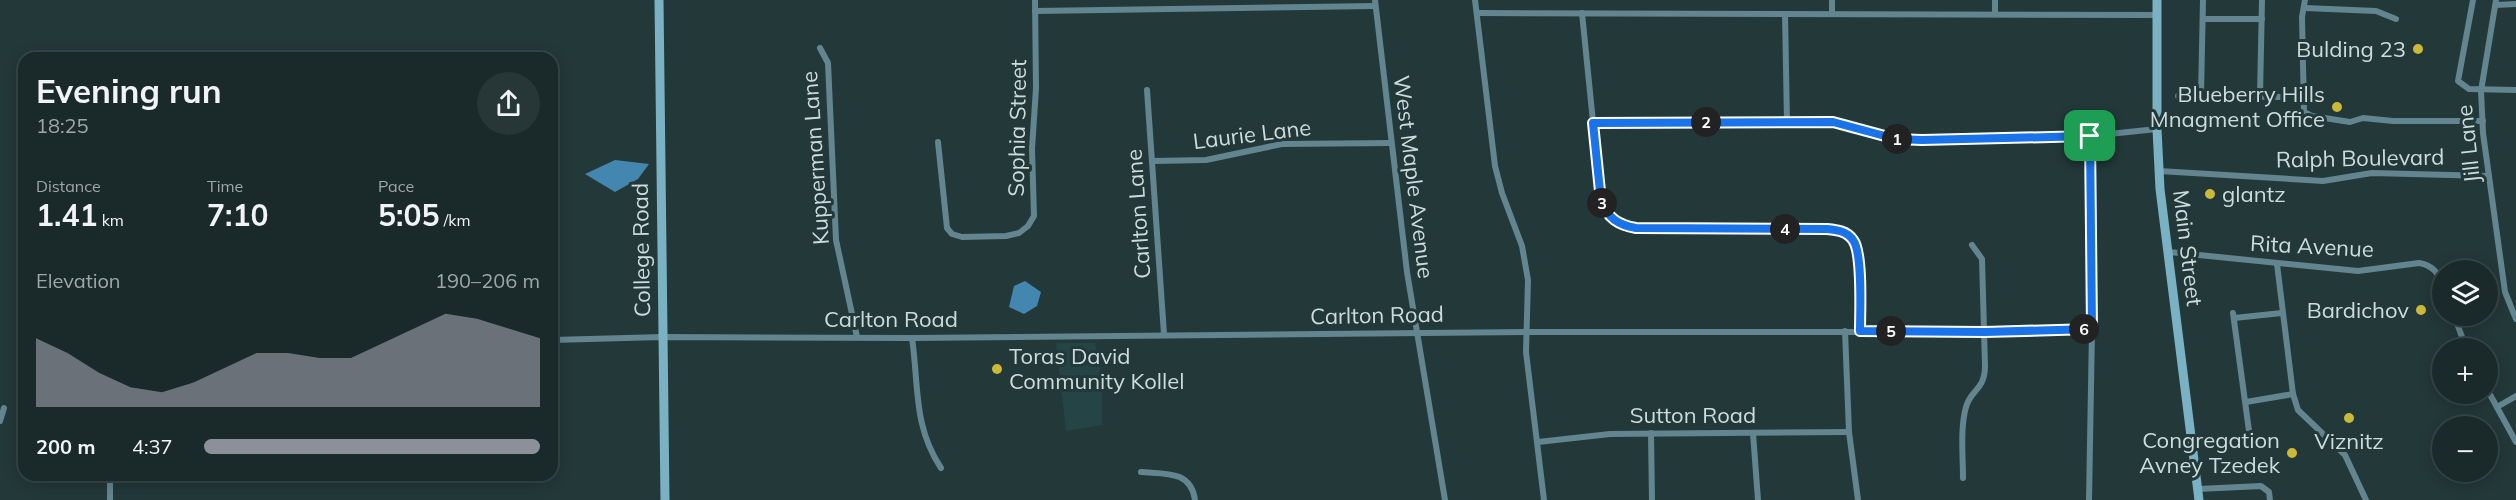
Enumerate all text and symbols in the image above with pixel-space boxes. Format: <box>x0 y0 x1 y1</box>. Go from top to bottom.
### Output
place label: Bulding 23 <box>2296 35 2406 63</box>
marker: Bulding 23 <box>2411 42 2425 56</box>
street label: Sophia Street <box>1002 59 1032 197</box>
text: Evening run <box>36 70 222 111</box>
street label: Kupperman Lane <box>795 70 835 246</box>
button: share <box>477 72 540 135</box>
street label: West Maple Avenue <box>1388 74 1440 280</box>
place label: Blueberry Hills Mnagment Office <box>2150 80 2325 133</box>
marker: Blueberry Hills Mnagment Office <box>2330 100 2344 114</box>
street label: Jill Lane <box>2450 103 2486 185</box>
pin: 2 <box>1691 107 1721 137</box>
pin <box>2064 110 2115 161</box>
text: 2 <box>1701 112 1711 132</box>
text: 18:25 <box>36 113 89 138</box>
street label: Laurie Lane <box>1191 113 1313 155</box>
icon: arrive <box>2073 119 2106 152</box>
pin: 1 <box>1882 124 1912 154</box>
text: 1 <box>1892 129 1902 149</box>
street label: Ralph Boulevard <box>2276 143 2444 173</box>
street label: Carlton Lane <box>1120 148 1156 280</box>
text: Distance <box>36 176 101 196</box>
text: Time <box>207 176 243 196</box>
text: Pace <box>378 176 414 196</box>
place label: glantz <box>2222 180 2286 208</box>
street label: College Road <box>626 183 656 317</box>
marker: glantz <box>2203 187 2217 201</box>
pin: 3 <box>1587 188 1617 218</box>
street label: Main Street <box>2167 188 2209 308</box>
text: 3 <box>1597 193 1607 213</box>
text: 1.41 <box>36 196 97 234</box>
text: 7:10 <box>207 196 268 234</box>
text: 5:05 <box>378 196 439 234</box>
text: km <box>97 210 124 230</box>
text: /km <box>439 210 470 230</box>
pin: 4 <box>1770 214 1800 244</box>
text: 4 <box>1780 219 1790 239</box>
street label: Rita Avenue <box>2249 229 2375 263</box>
map controls <box>2432 260 2498 482</box>
button: layers <box>2432 260 2498 326</box>
text: Elevation <box>36 268 121 293</box>
text: 190–206 m <box>435 268 540 293</box>
place label: Bardichov <box>2307 296 2409 324</box>
street label: Carlton Road <box>1310 300 1444 330</box>
marker: Bardichov <box>2414 303 2428 317</box>
street label: Carlton Road <box>824 305 958 333</box>
pin: 6 <box>2069 314 2099 344</box>
pin: 5 <box>1876 316 1906 346</box>
text: 6 <box>2079 319 2089 339</box>
text: 5 <box>1886 321 1896 341</box>
button: + <box>2432 338 2498 404</box>
place label: Toras David Community Kollel <box>1009 342 1185 395</box>
marker: Toras David Community Kollel <box>990 362 1004 376</box>
street label: Sutton Road <box>1630 401 1756 429</box>
marker: Viznitz <box>2342 411 2356 425</box>
button: − <box>2432 416 2498 482</box>
place label: Congregation Avney Tzedek <box>2139 426 2281 479</box>
place label: Viznitz <box>2314 427 2384 455</box>
text: 200 m <box>36 434 95 459</box>
text: 4:37 <box>132 434 173 459</box>
marker: Congregation Avney Tzedek <box>2285 446 2299 460</box>

